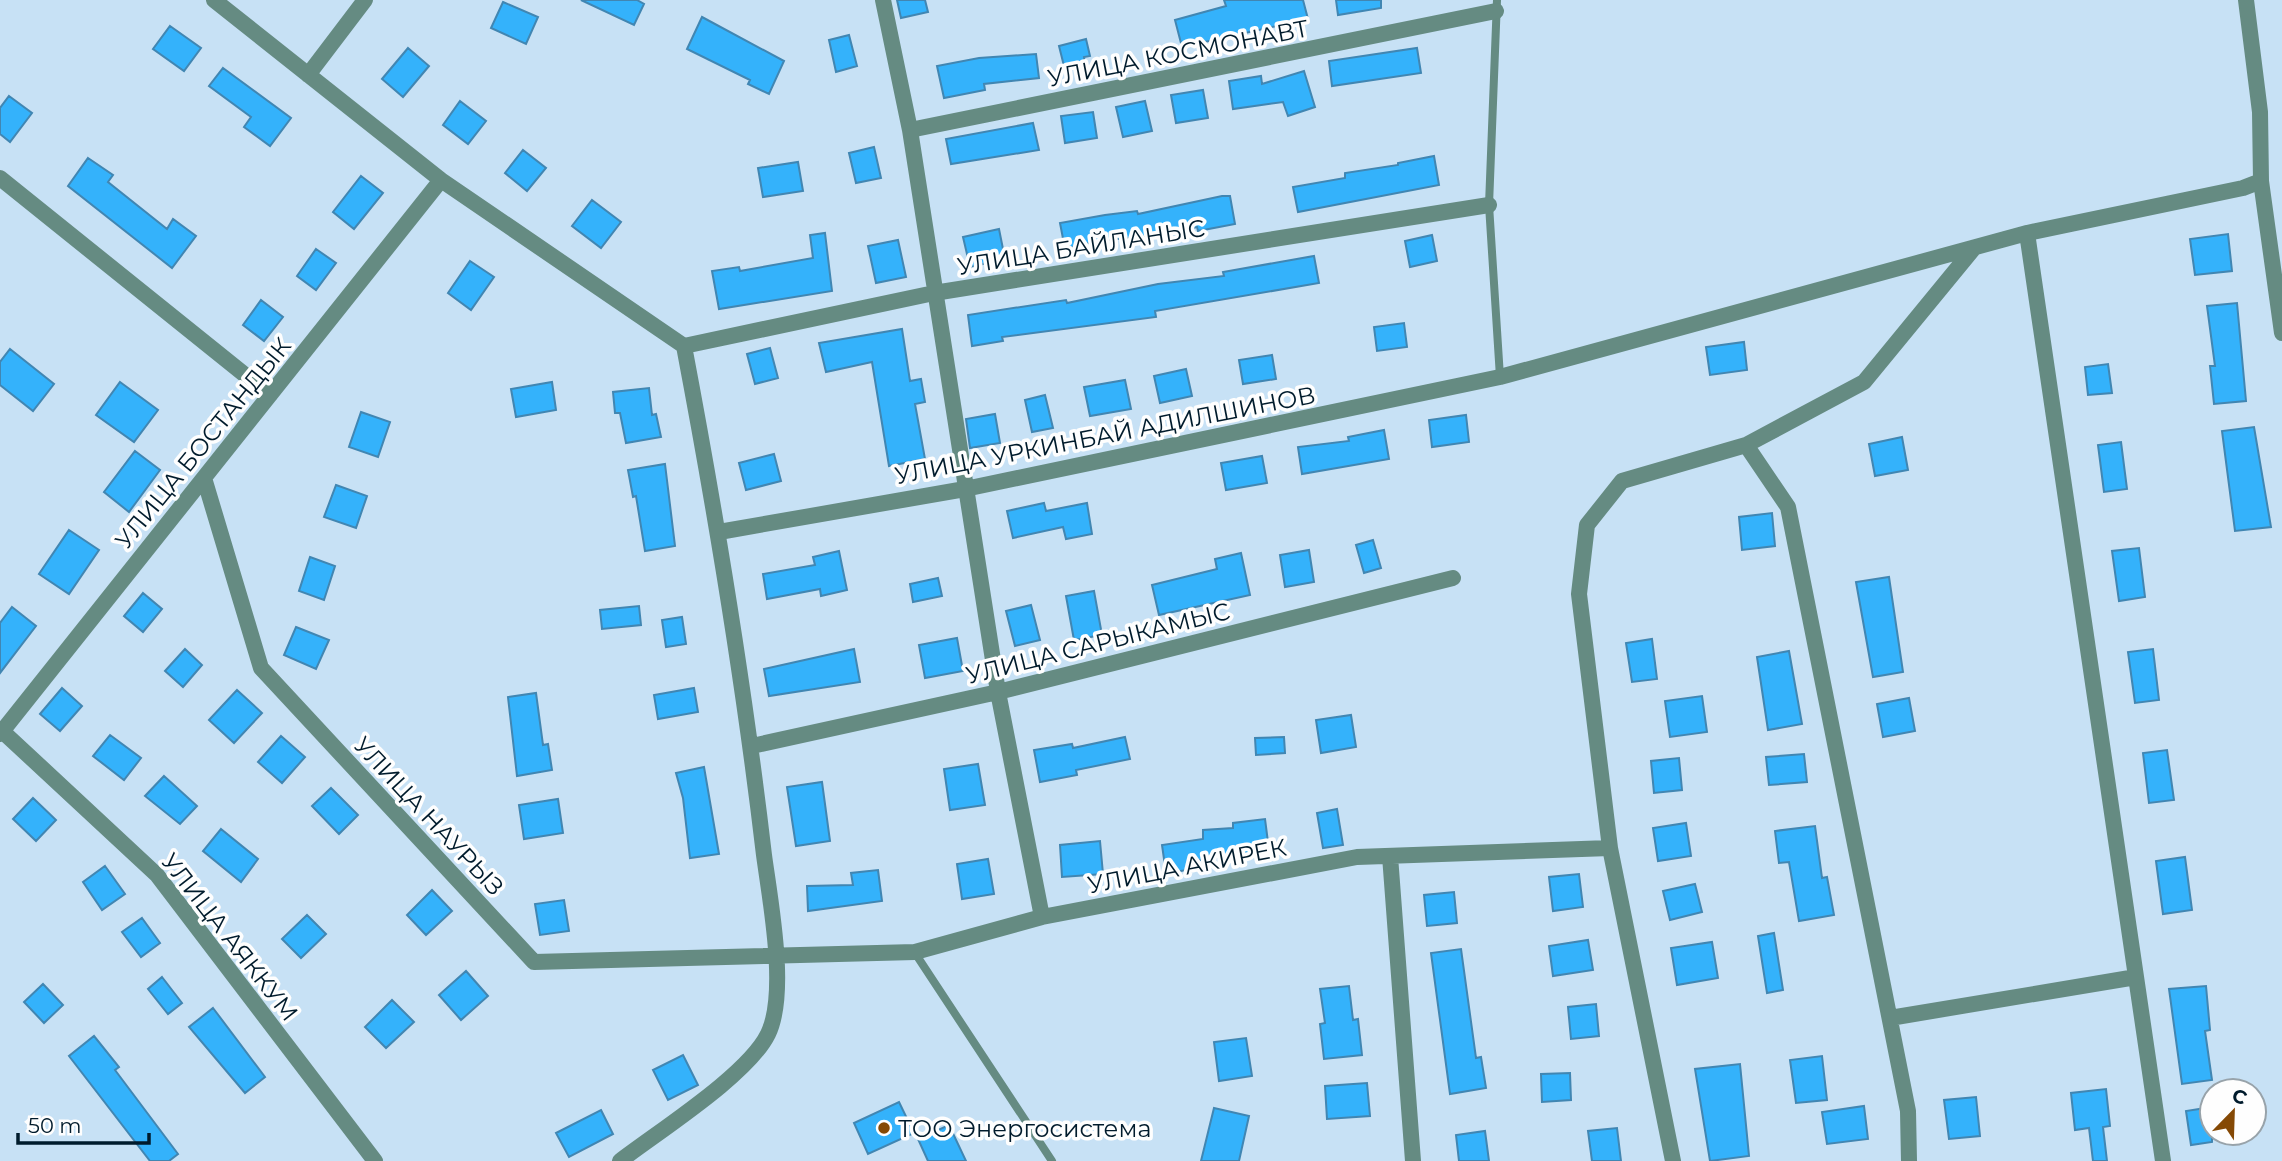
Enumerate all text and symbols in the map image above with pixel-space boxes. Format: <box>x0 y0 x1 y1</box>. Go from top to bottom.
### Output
street label: УЛИЦА КОСМОНАВТ <box>1045 13 1311 93</box>
street label: УЛИЦА БАЙЛАНЫС <box>955 213 1207 281</box>
street label: УЛИЦА БОСТАНДЫК <box>109 332 297 554</box>
street label: УЛИЦА УРКИНБАЙ АДИЛШИНОВ <box>892 380 1318 490</box>
street label: УЛИЦА САРЫКАМЫС <box>963 596 1233 690</box>
street label: УЛИЦА НАУРЫЗ <box>348 731 510 901</box>
street label: УЛИЦА АКИРЕК <box>1085 832 1289 899</box>
street label: УЛИЦА АЯККУМ <box>156 847 304 1027</box>
north arrow <box>2198 1077 2268 1147</box>
text: С <box>2229 1084 2250 1110</box>
scale bar <box>18 1102 149 1146</box>
text: 50 m <box>28 1113 82 1138</box>
place label: ТОО Энергосистема <box>898 1114 1151 1143</box>
marker: ТОО Энергосистема <box>876 1120 892 1136</box>

